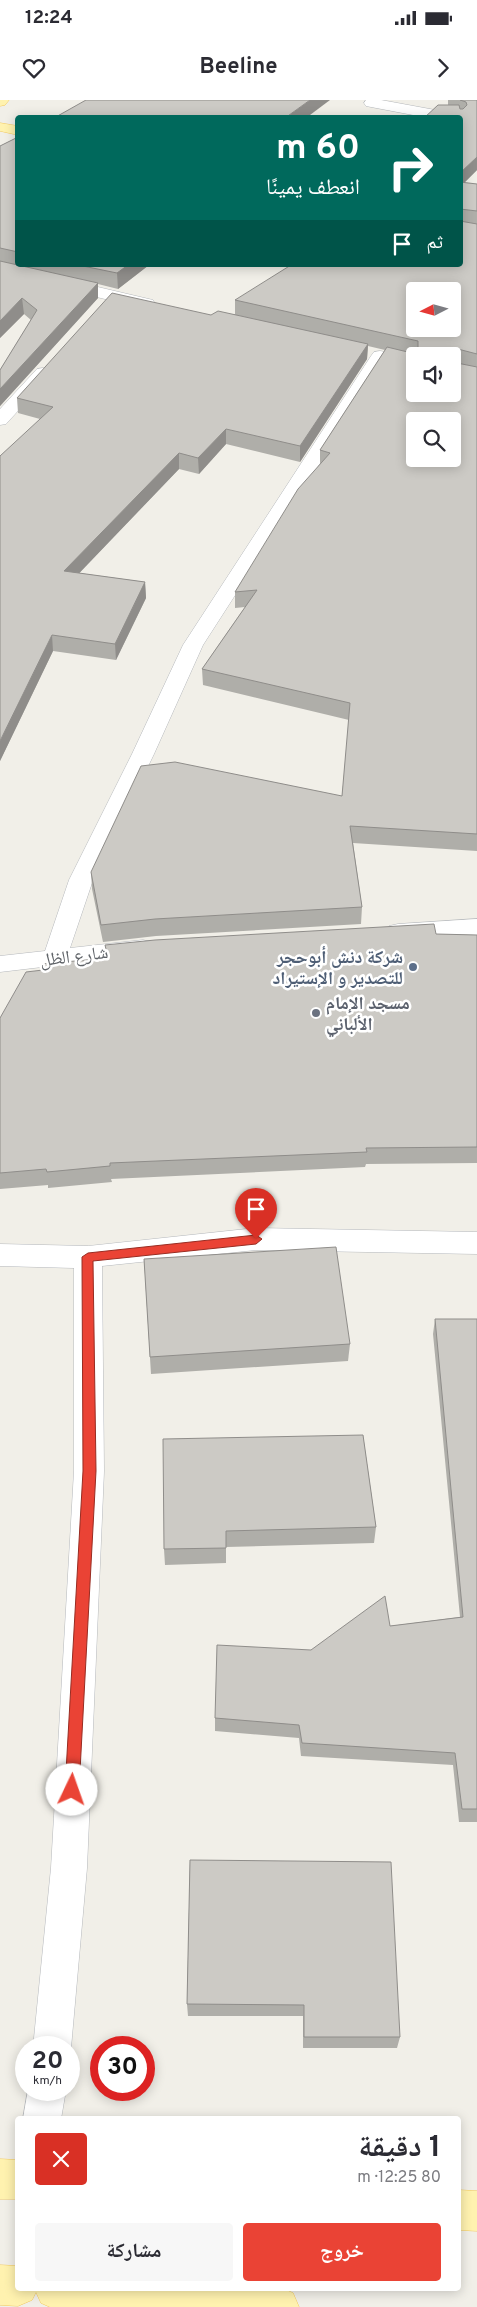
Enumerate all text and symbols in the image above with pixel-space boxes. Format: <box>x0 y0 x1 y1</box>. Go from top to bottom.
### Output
text: 12:24 <box>25 6 73 30</box>
icon: heart <box>20 54 48 82</box>
text: Beeline <box>199 54 278 81</box>
icon: forward <box>429 54 457 82</box>
text: 60 m <box>276 127 360 171</box>
icon: right <box>378 135 443 200</box>
text: انعطف يمينًا <box>266 175 360 202</box>
icon: arrive <box>388 230 416 258</box>
text: ثم <box>426 231 443 255</box>
north arrow <box>406 282 461 338</box>
map controls <box>406 282 461 467</box>
button: sound <box>406 347 461 402</box>
button: search <box>406 412 461 467</box>
street label: شارع الظل <box>39 942 110 973</box>
place label: شركة دنش أبوحجر للتصدير و الإستيراد <box>272 946 403 991</box>
marker: شركة دنش أبوحجر للتصدير و الإستيراد <box>407 961 419 973</box>
place label: مسجد الإمام الألباني <box>326 993 410 1038</box>
marker: مسجد الإمام الألباني <box>310 1007 322 1019</box>
pin <box>235 1188 277 1239</box>
icon: arrive <box>242 1195 270 1223</box>
position arrow <box>45 1763 97 1815</box>
speed limit sign: 30 <box>90 2036 155 2101</box>
text: 20 <box>32 2046 63 2078</box>
text: km/h <box>33 2073 62 2089</box>
text: 1 دقيقة <box>358 2130 441 2167</box>
button: close <box>35 2133 87 2185</box>
text: 80 m · 12:25 <box>357 2168 441 2188</box>
button: مشاركة <box>35 2223 233 2281</box>
button: خروج <box>243 2223 441 2281</box>

